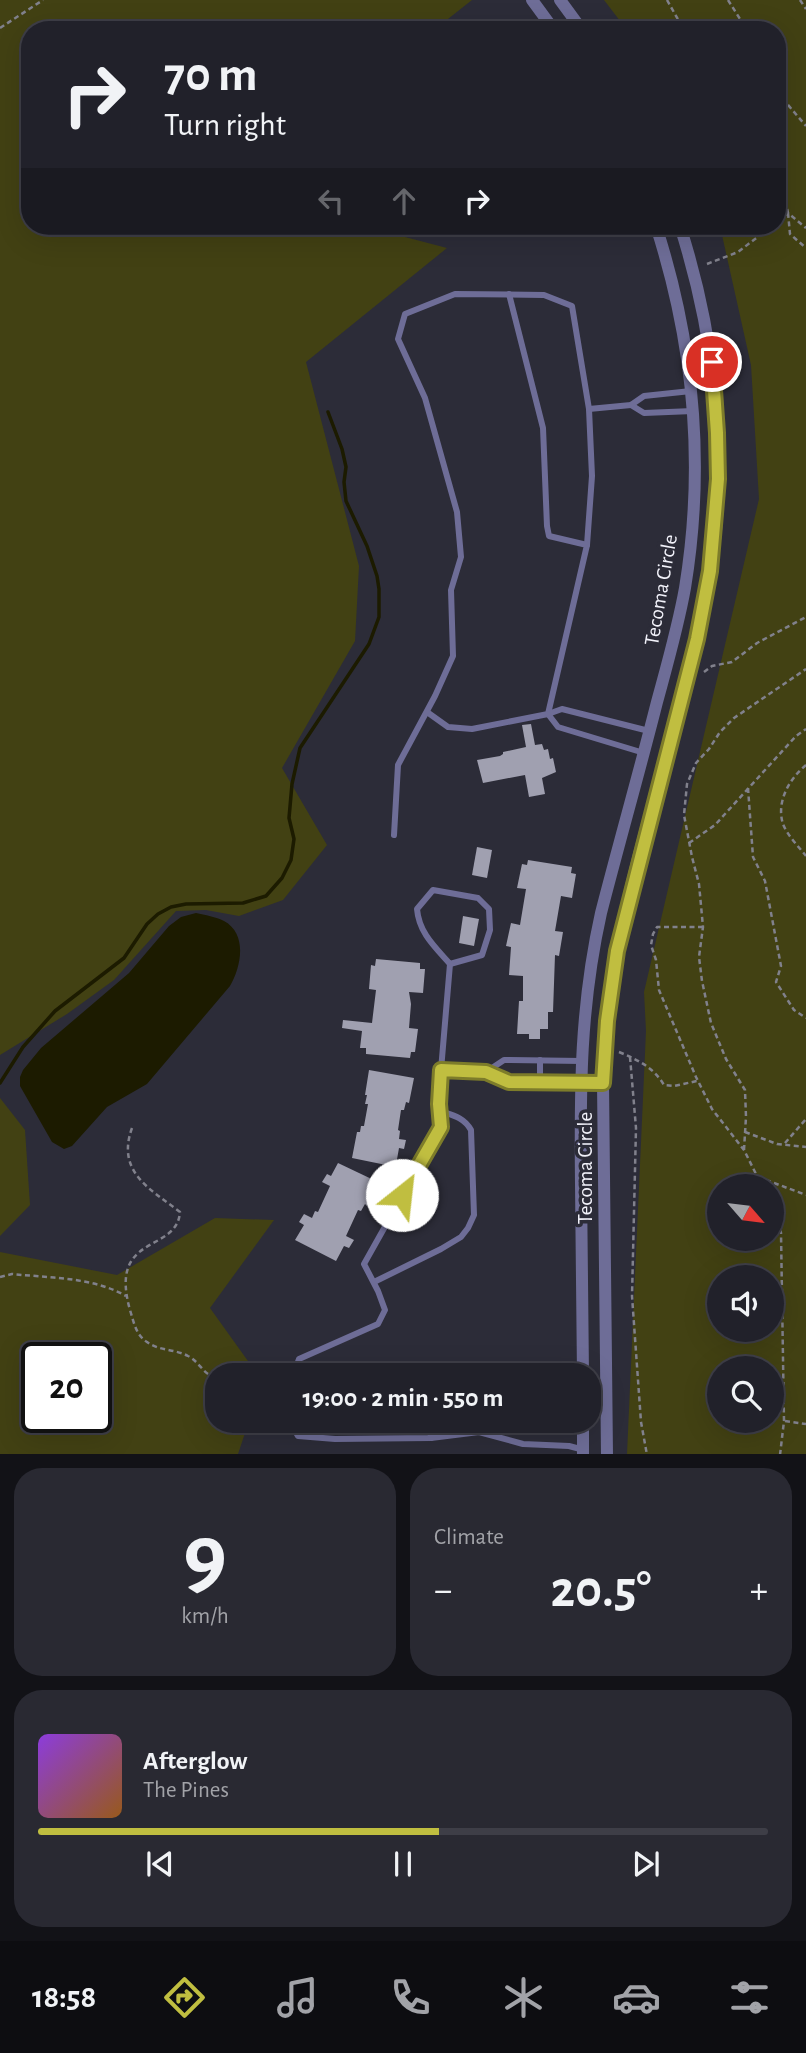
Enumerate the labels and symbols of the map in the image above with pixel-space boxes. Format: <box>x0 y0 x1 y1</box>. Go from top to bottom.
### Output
pin <box>682 332 742 392</box>
street label: Tecoma Circle <box>641 533 681 647</box>
street label: Tecoma Circle <box>575 1112 596 1224</box>
position arrow <box>365 1158 439 1232</box>
north arrow <box>707 1174 784 1251</box>
speed limit sign: 20 <box>21 1342 112 1433</box>

